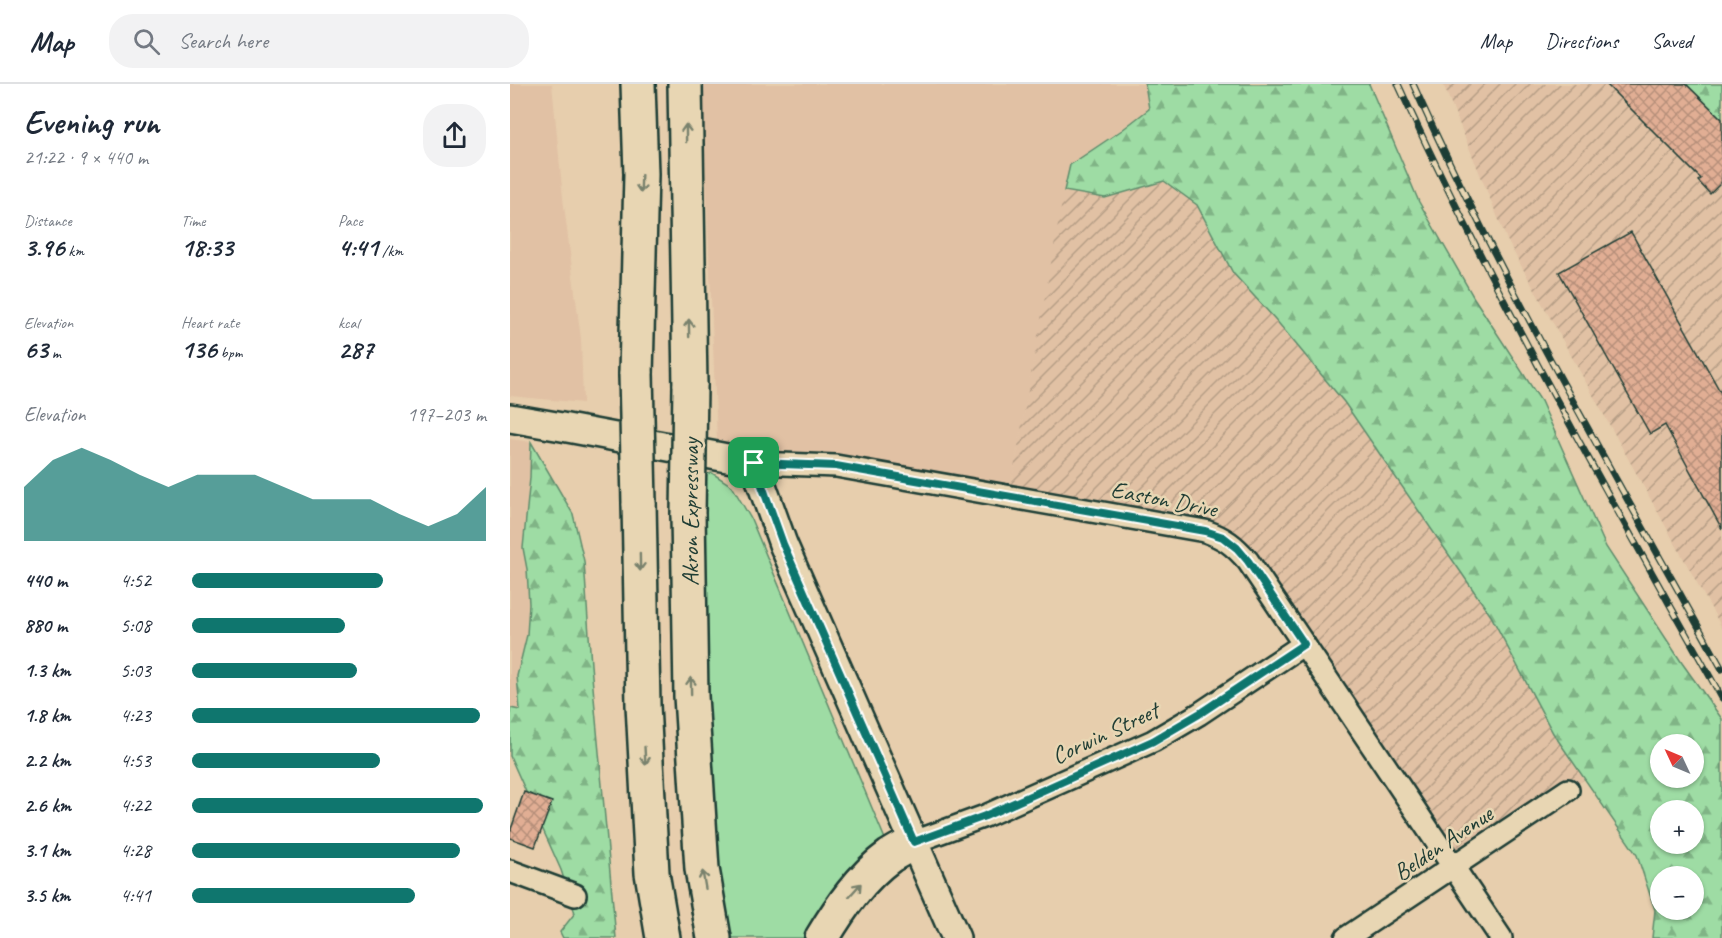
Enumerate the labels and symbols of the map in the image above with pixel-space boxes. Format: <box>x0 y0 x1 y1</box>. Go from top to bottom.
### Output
one-way arrow <box>680 123 692 143</box>
one-way arrow <box>635 174 647 194</box>
one-way arrow <box>683 318 695 338</box>
street label: Akron Expressway <box>675 436 705 586</box>
pin <box>728 437 779 488</box>
street label: Easton Drive <box>1108 474 1222 524</box>
one-way arrow <box>634 551 646 571</box>
one-way arrow <box>685 676 697 696</box>
street label: Corwin Street <box>1047 694 1166 771</box>
north arrow <box>1650 734 1704 788</box>
one-way arrow <box>640 746 651 766</box>
street label: Belden Avenue <box>1388 798 1500 887</box>
one-way arrow <box>698 871 709 891</box>
one-way arrow <box>848 883 862 898</box>

